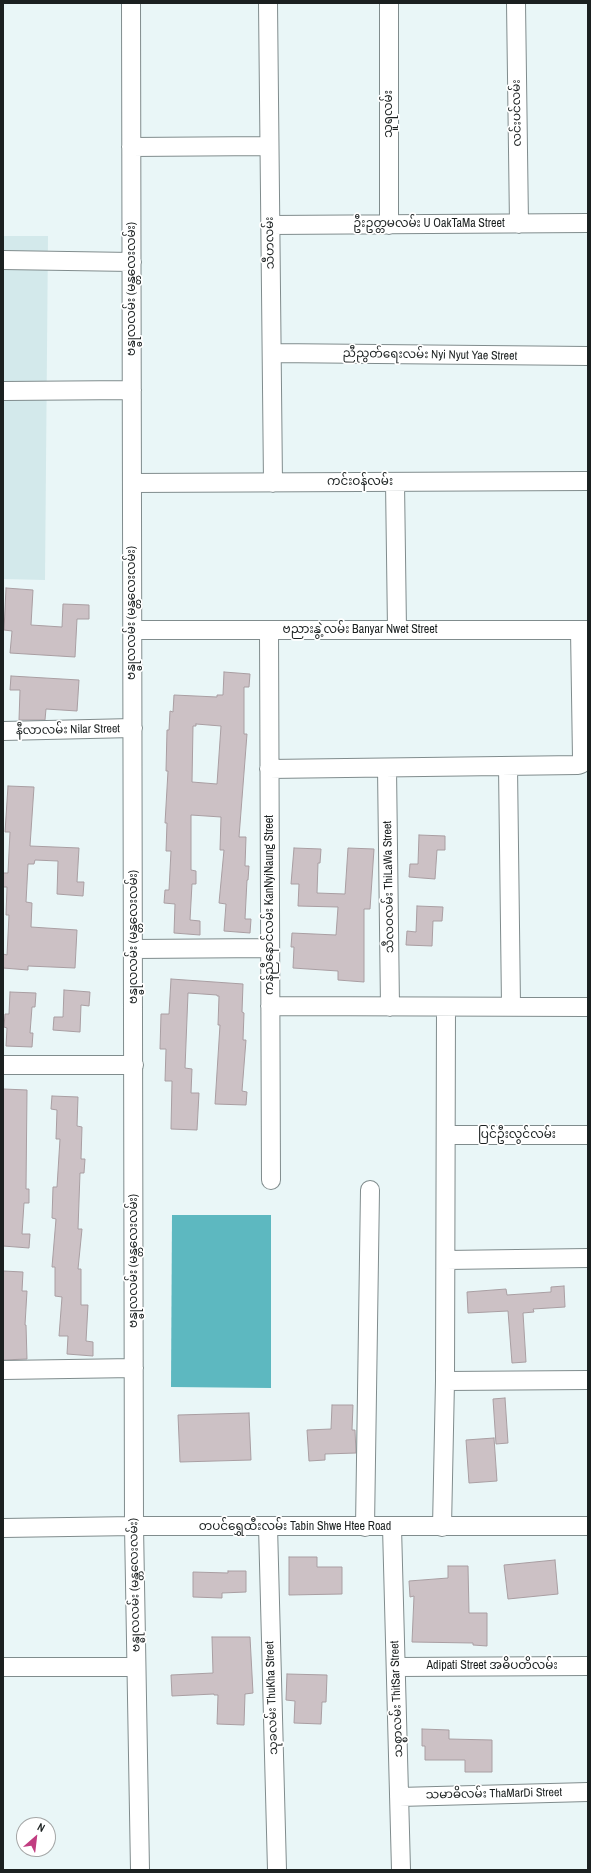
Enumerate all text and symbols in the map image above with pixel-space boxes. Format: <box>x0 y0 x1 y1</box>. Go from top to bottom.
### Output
street label: လင်းပင်လမ်း <box>509 79 525 147</box>
street label: သူရလမ်း <box>382 90 396 138</box>
street label: သီဟလမ်း <box>262 216 278 270</box>
street label: ဦးဥတ္တမလမ်း U OakTaMa Street <box>353 217 505 231</box>
street label: ဗန္ဓုလလမ်း (မန္တလေးလမ်း) <box>125 222 139 356</box>
street label: ညီညွတ်ရေးလမ်း Nyi Nyut Yae Street <box>343 346 517 364</box>
street label: ကင်းဝန်လမ်း <box>327 475 393 489</box>
street label: ဗန္ဓုလလမ်း (မန္တလေးလမ်း) <box>125 546 139 680</box>
street label: ဗညားနွဲ့လမ်း Banyar Nwet Street <box>283 623 437 637</box>
street label: နီလာလမ်း Nilar Street <box>16 722 120 738</box>
street label: ကန်ညီနောင်လမ်း KanNyiNaung Street <box>263 815 277 995</box>
street label: သီလဝလမ်း ThiLaWa Street <box>381 821 397 953</box>
street label: ဗန္ဓုလလမ်း (မန္တလေးလမ်း) <box>127 870 141 1004</box>
street label: ပြင်ဦးလွင်လမ်း <box>478 1128 556 1142</box>
street label: ဗန္ဓုလလမ်း (မန္တလေးလမ်း) <box>127 1194 141 1328</box>
street label: ဗန္ဓုလလမ်း (မန္တလေးလမ်း) <box>127 1518 143 1652</box>
street label: တပင်ရွှေထီးလမ်း Tabin Shwe Htee Road <box>199 1520 391 1534</box>
street label: သစ္စာလမ်း ThitSar Street <box>388 1640 406 1758</box>
street label: သုခလမ်း ThuKha Street <box>263 1641 281 1755</box>
street label: Adipati Street အဓိပတိလမ်း <box>426 1659 558 1673</box>
street label: သမာဓိလမ်း ThaMarDi Street <box>426 1786 562 1802</box>
north arrow <box>16 1817 56 1857</box>
text: N <box>35 1820 47 1835</box>

